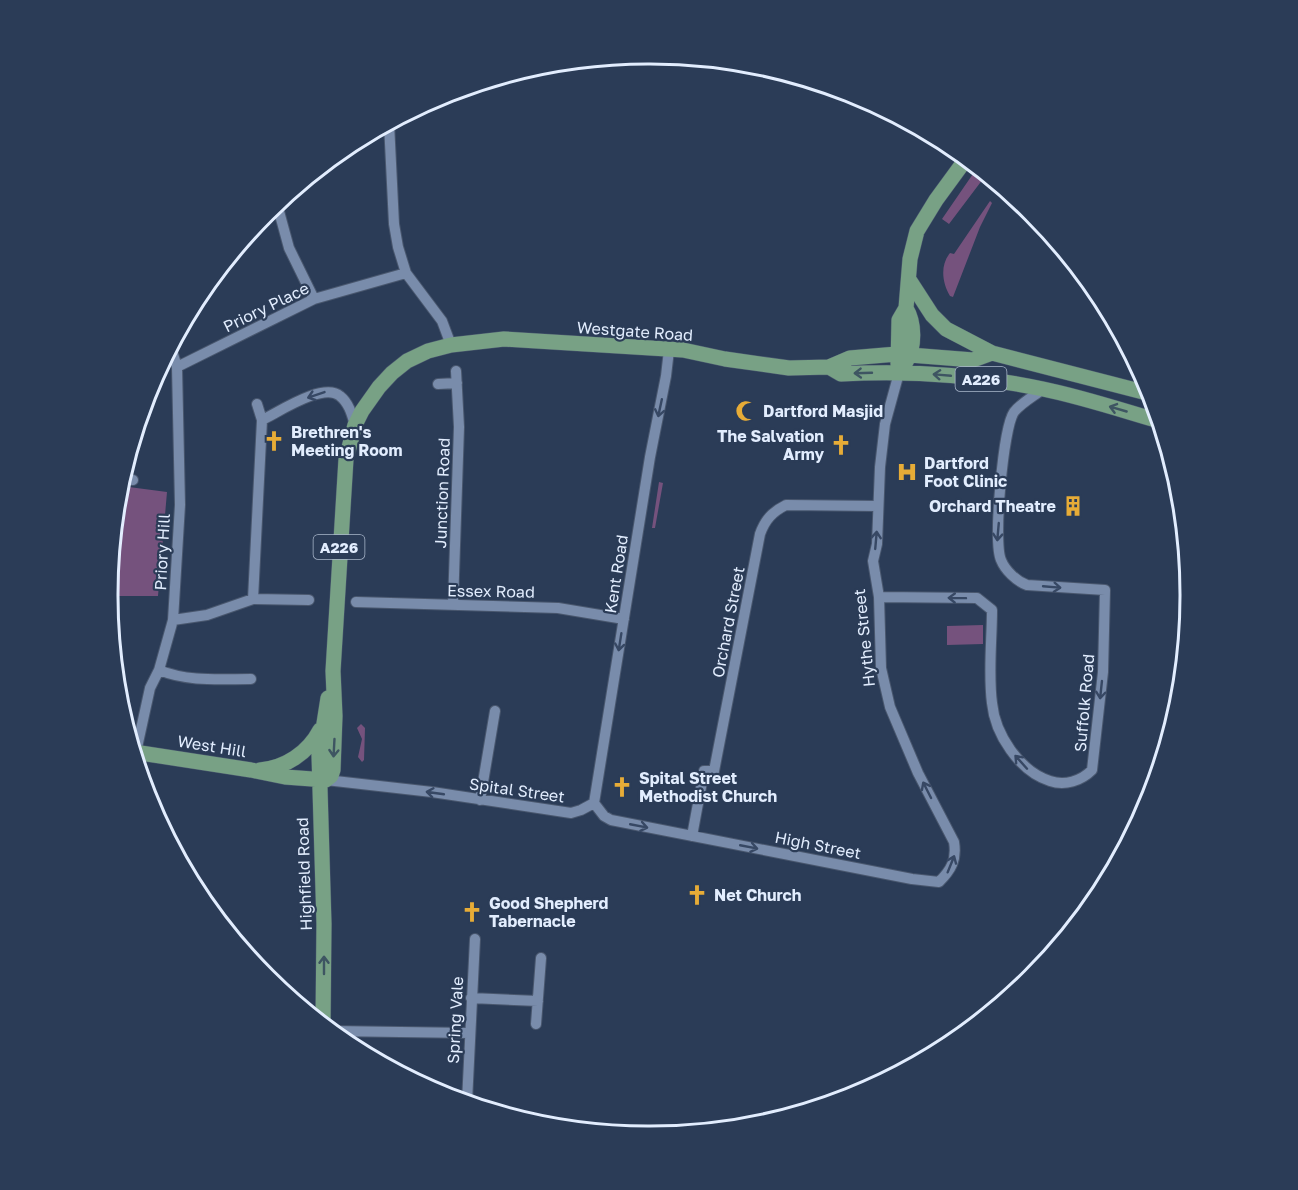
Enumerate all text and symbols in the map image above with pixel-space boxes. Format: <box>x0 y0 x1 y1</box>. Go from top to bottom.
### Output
street label: Priory Place <box>220 278 312 336</box>
street label: Westgate Road <box>576 317 694 345</box>
one-way arrow <box>853 367 873 378</box>
road number: A226 <box>956 367 1006 391</box>
one-way arrow <box>933 369 953 380</box>
one-way arrow <box>308 390 326 401</box>
one-way arrow <box>654 398 665 417</box>
mosque icon: Dartford Masjid <box>734 399 758 423</box>
place label: Dartford Masjid <box>763 401 883 421</box>
one-way arrow <box>1109 403 1128 414</box>
place label: Brethren's Meeting Room <box>291 422 402 460</box>
place label: The Salvation Army <box>717 426 824 464</box>
church icon: Brethren's Meeting Room <box>262 429 286 453</box>
church icon: The Salvation Army <box>829 433 853 457</box>
street label: Junction Road <box>430 437 454 549</box>
place label: Dartford Foot Clinic <box>924 453 1007 491</box>
hospital icon: Dartford Foot Clinic <box>895 460 919 484</box>
building icon: Orchard Theatre <box>1061 494 1085 518</box>
place label: Orchard Theatre <box>929 496 1056 516</box>
street label: Priory Hill <box>150 513 174 591</box>
one-way arrow <box>992 521 1003 541</box>
one-way arrow <box>871 530 882 550</box>
street label: Kent Road <box>600 533 632 615</box>
road number: A226 <box>314 535 364 559</box>
street label: Orchard Street <box>707 565 749 679</box>
street label: Essex Road <box>447 580 535 602</box>
one-way arrow <box>1041 582 1061 593</box>
street label: Hythe Street <box>849 588 879 688</box>
one-way arrow <box>947 592 967 604</box>
one-way arrow <box>615 631 626 651</box>
street label: Suffolk Road <box>1070 653 1098 753</box>
one-way arrow <box>1095 680 1106 700</box>
street label: West Hill <box>176 731 248 761</box>
one-way arrow <box>328 737 339 757</box>
one-way arrow <box>1014 754 1028 769</box>
place label: Spital Street Methodist Church <box>639 768 777 806</box>
street label: Spital Street <box>468 773 566 807</box>
church icon: Spital Street Methodist Church <box>610 775 634 799</box>
one-way arrow <box>921 782 932 800</box>
one-way arrow <box>425 787 445 798</box>
street label: Highfield Road <box>292 817 316 931</box>
one-way arrow <box>629 821 649 832</box>
street label: High Street <box>773 827 863 863</box>
one-way arrow <box>739 842 759 853</box>
one-way arrow <box>946 855 957 873</box>
church icon: Net Church <box>685 883 709 907</box>
place label: Net Church <box>714 885 801 905</box>
place label: Good Shepherd Tabernacle <box>489 893 609 931</box>
church icon: Good Shepherd Tabernacle <box>460 900 484 924</box>
one-way arrow <box>318 956 330 976</box>
street label: Spring Vale <box>443 976 467 1064</box>

